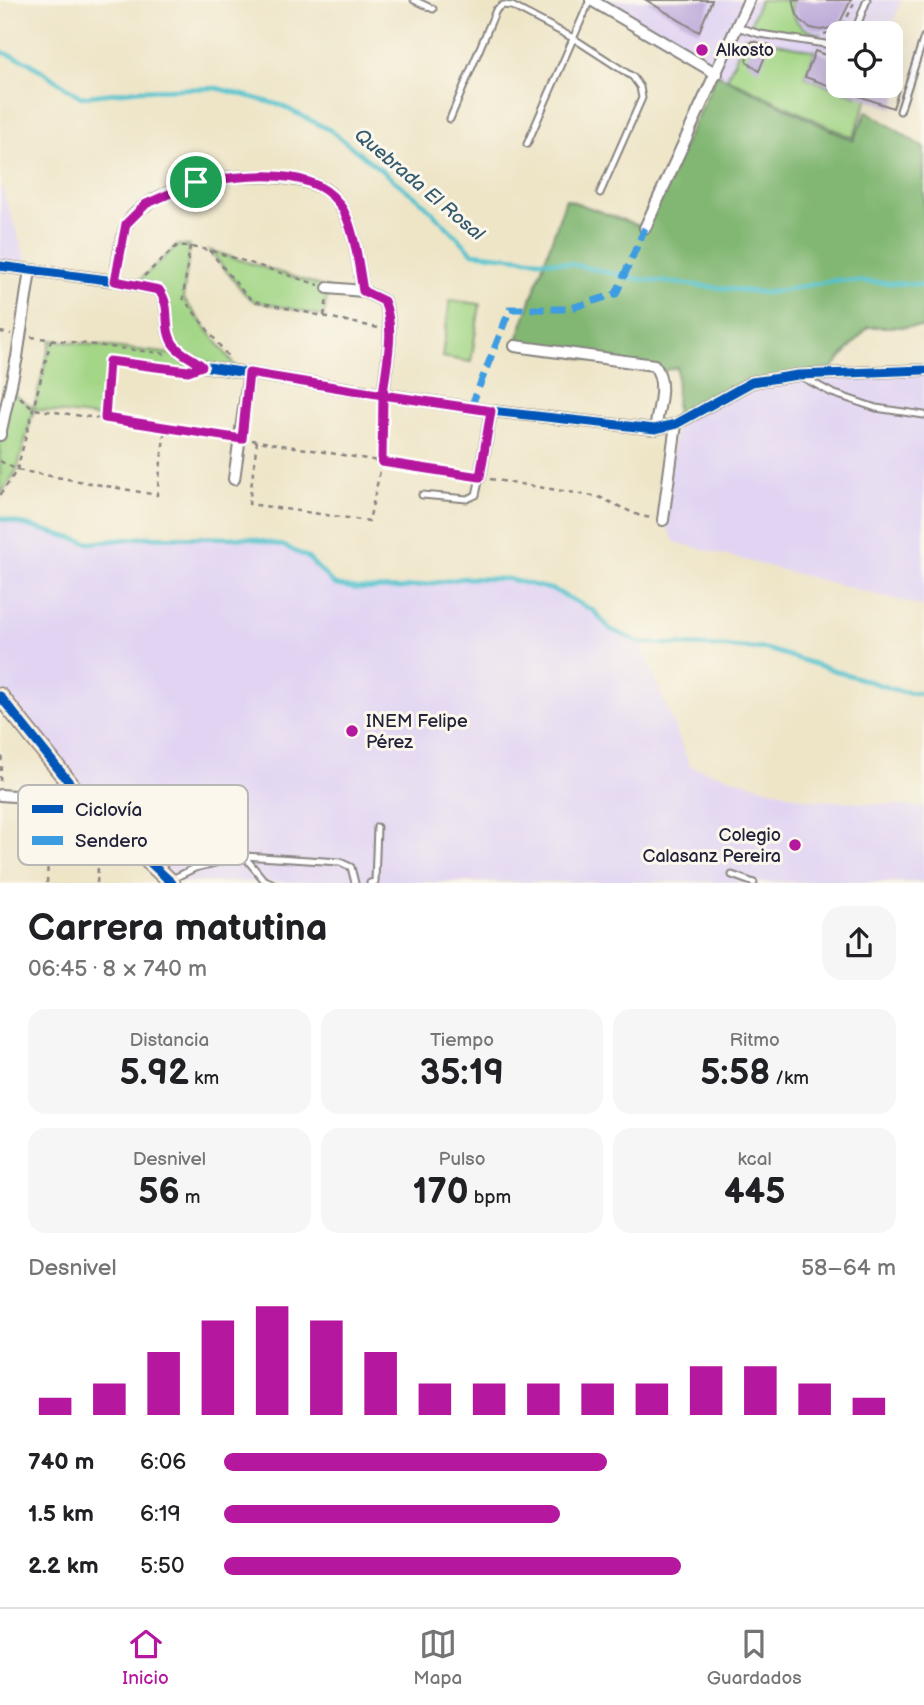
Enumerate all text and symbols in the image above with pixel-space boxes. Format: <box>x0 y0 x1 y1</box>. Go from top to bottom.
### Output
map controls <box>826 21 903 98</box>
button: locate <box>826 21 903 98</box>
place label: Alkosto <box>716 40 774 61</box>
marker: Alkosto <box>694 42 710 58</box>
water label: Quebrada El Rosal <box>349 124 489 246</box>
pin <box>166 152 226 212</box>
icon: arrive <box>177 163 215 201</box>
place label: INEM Felipe Pérez <box>366 711 468 753</box>
marker: INEM Felipe Pérez <box>344 723 360 739</box>
legend <box>18 785 248 865</box>
text: Ciclovía <box>75 799 142 822</box>
place label: Colegio Calasanz Pereira <box>643 825 781 867</box>
text: Sendero <box>75 830 148 853</box>
marker: Colegio Calasanz Pereira <box>787 837 803 853</box>
text: Carrera matutina <box>28 906 328 951</box>
button: share <box>822 906 896 980</box>
text: 06:45 · 8 × 740 m <box>28 955 207 983</box>
text: Distancia <box>129 1029 209 1052</box>
text: Tiempo <box>430 1029 494 1052</box>
text: Ritmo <box>730 1029 780 1052</box>
text: 5.92 <box>120 1052 189 1095</box>
text: 35:19 <box>420 1052 504 1095</box>
text: 5:58 <box>700 1052 770 1095</box>
text: km <box>189 1067 219 1090</box>
text: /km <box>770 1067 809 1090</box>
text: Desnivel <box>133 1148 206 1171</box>
text: Pulso <box>439 1148 485 1171</box>
text: kcal <box>738 1148 772 1171</box>
text: 56 <box>138 1171 180 1214</box>
text: 170 <box>413 1171 469 1214</box>
text: 445 <box>724 1171 785 1214</box>
text: m <box>180 1186 200 1209</box>
text: bpm <box>469 1186 511 1209</box>
text: Desnivel <box>28 1254 117 1282</box>
text: 58–64 m <box>801 1254 896 1282</box>
text: 740 m <box>28 1448 94 1476</box>
text: 6:06 <box>140 1448 186 1476</box>
text: 1.5 km <box>28 1500 94 1528</box>
text: 6:19 <box>140 1500 181 1528</box>
text: 2.2 km <box>28 1552 99 1580</box>
text: 5:50 <box>140 1552 185 1580</box>
tab: Inicio <box>122 1625 169 1690</box>
tab: Mapa <box>413 1625 462 1690</box>
tab: Guardados <box>707 1625 802 1690</box>

